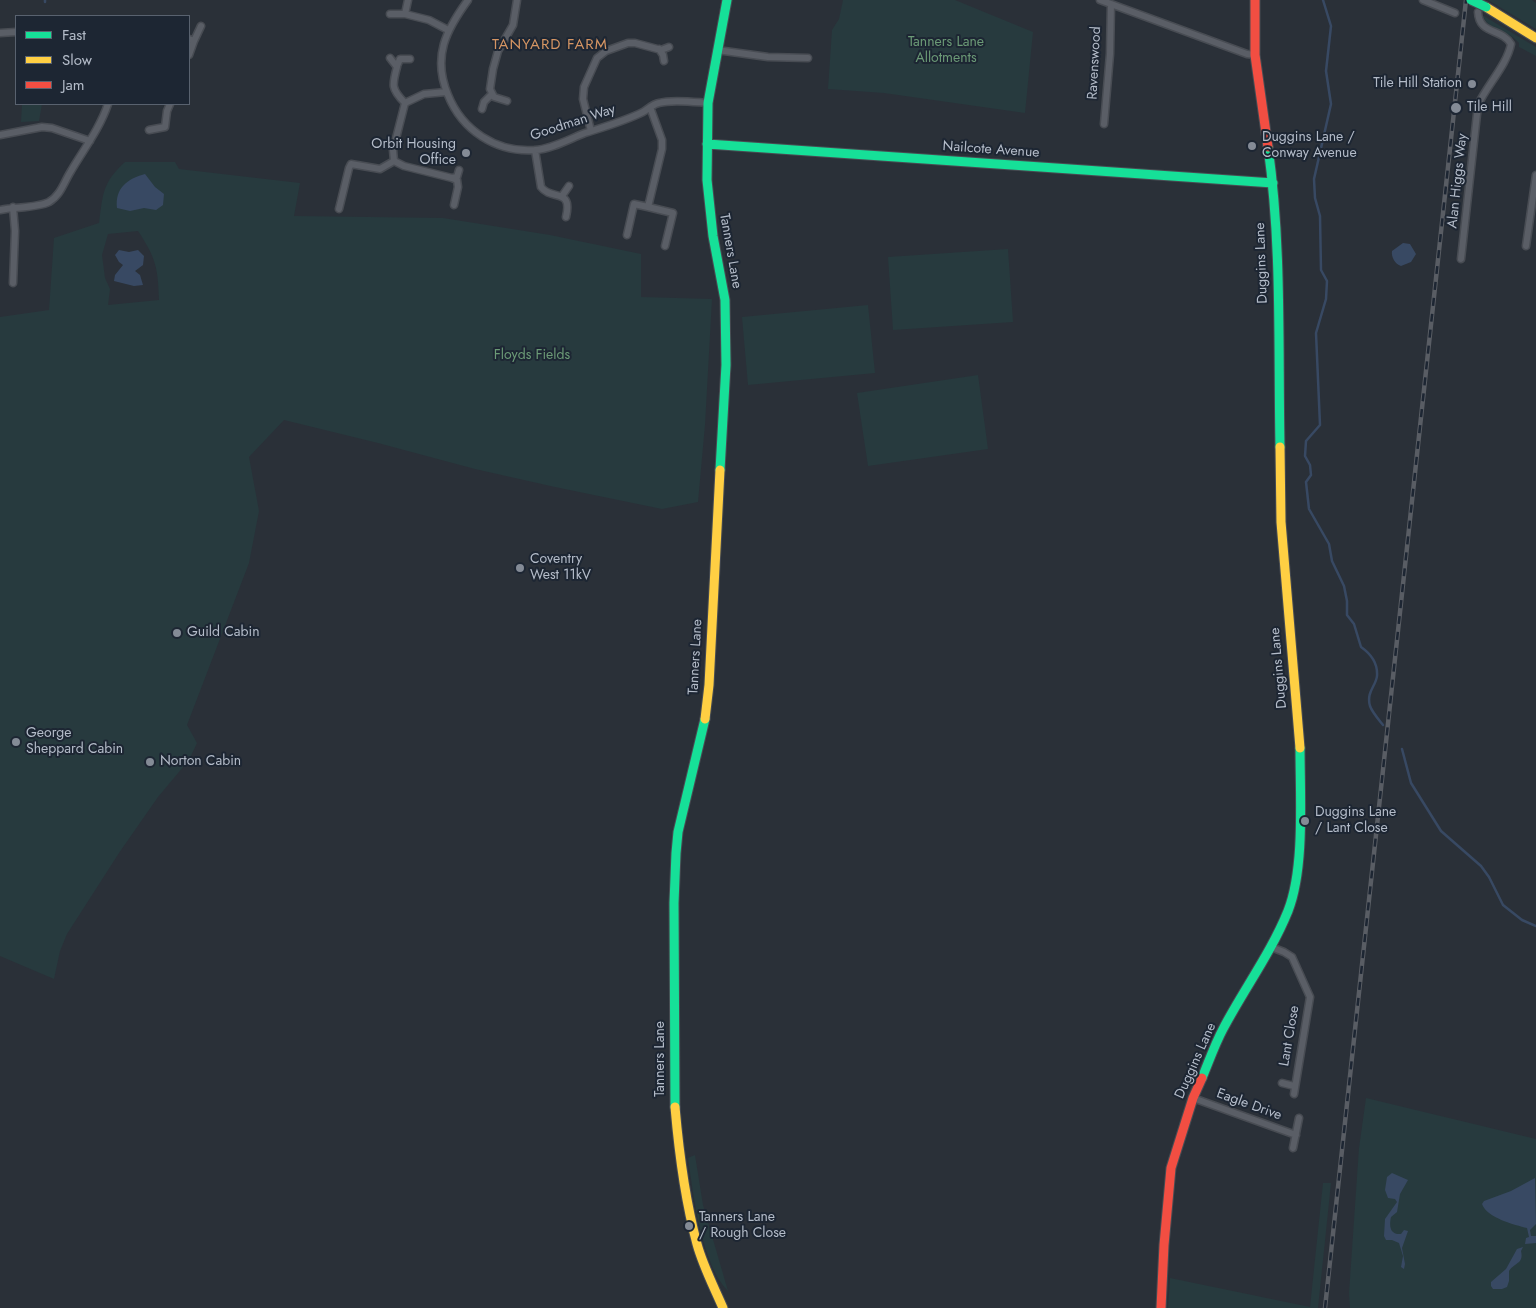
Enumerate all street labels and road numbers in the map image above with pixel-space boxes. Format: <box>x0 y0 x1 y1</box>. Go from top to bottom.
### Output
street label: Ravenswood <box>1085 26 1105 100</box>
street label: Goodman Way <box>528 101 618 145</box>
street label: Alan Higgs Way <box>1445 133 1471 229</box>
street label: Nailcote Avenue <box>942 138 1040 162</box>
street label: Tanners Lane <box>715 212 745 290</box>
street label: Duggins Lane <box>1252 222 1272 304</box>
street label: Tanners Lane <box>686 619 706 695</box>
street label: Duggins Lane <box>1267 627 1291 709</box>
street label: Lant Close <box>1276 1004 1304 1068</box>
street label: Duggins Lane <box>1172 1020 1220 1102</box>
street label: Tanners Lane <box>653 1021 669 1097</box>
street label: Eagle Drive <box>1214 1085 1284 1125</box>

